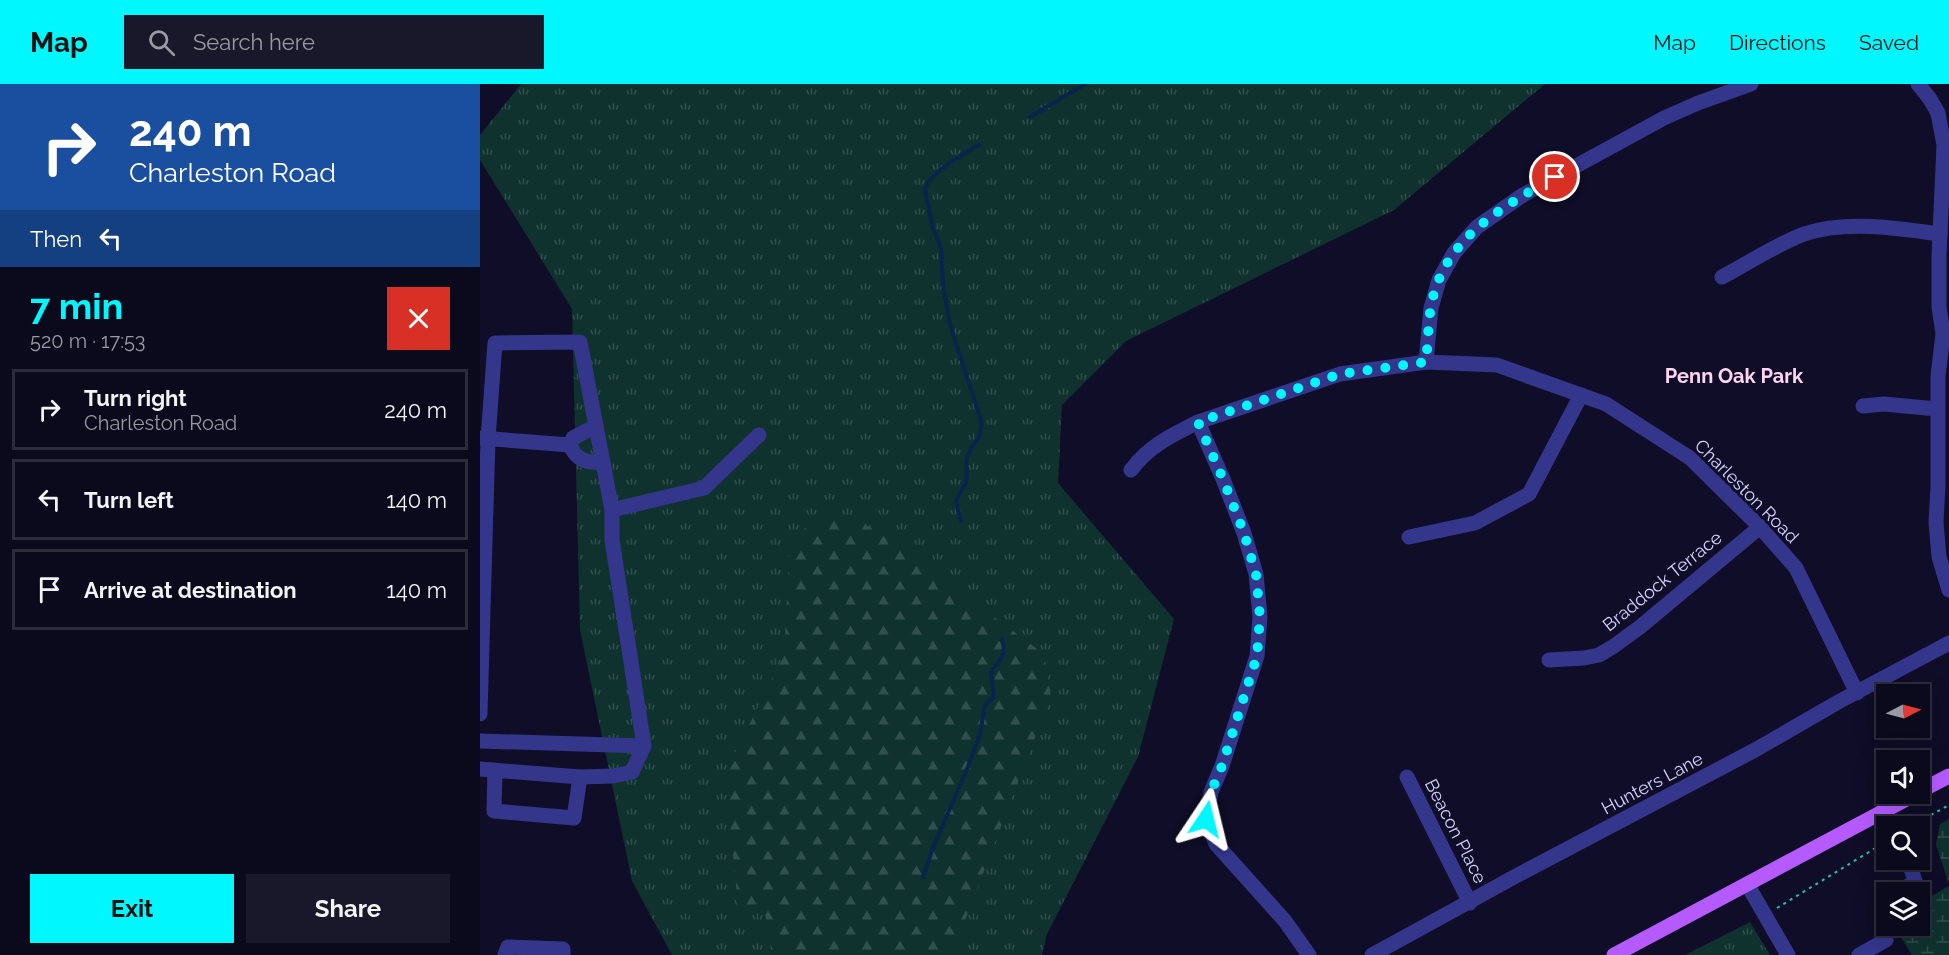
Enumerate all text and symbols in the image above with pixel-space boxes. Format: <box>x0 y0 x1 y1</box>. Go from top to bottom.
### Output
search box <box>124 15 544 69</box>
text: Map <box>30 26 88 59</box>
icon: search <box>145 26 178 59</box>
text: Search here <box>193 29 315 55</box>
text: Map <box>1653 30 1696 55</box>
text: Directions <box>1729 30 1826 55</box>
text: Saved <box>1859 30 1919 55</box>
text: 240 m <box>129 107 252 156</box>
icon: right <box>30 108 108 186</box>
pin <box>1529 151 1580 202</box>
text: Charleston Road <box>129 157 336 188</box>
icon: arrive <box>1538 160 1571 193</box>
icon: left <box>94 222 127 255</box>
text: Then <box>30 226 82 252</box>
text: 7 min <box>30 285 123 327</box>
button: close <box>387 287 450 350</box>
text: 520 m · 17:53 <box>30 329 146 353</box>
district label: Penn Oak Park <box>1665 364 1804 388</box>
text: Turn right <box>84 385 187 411</box>
icon: right <box>33 393 66 426</box>
text: 240 m <box>384 397 447 423</box>
text: Charleston Road <box>84 411 237 435</box>
street label: Charleston Road <box>1691 435 1803 547</box>
icon: left <box>33 483 66 516</box>
text: Turn left <box>84 487 174 513</box>
text: 140 m <box>386 487 447 513</box>
street label: Braddock Terrace <box>1598 526 1726 635</box>
icon: arrive <box>33 573 66 606</box>
text: Arrive at destination <box>84 577 297 603</box>
text: 140 m <box>386 577 447 603</box>
north arrow <box>1876 684 1930 738</box>
map controls <box>1876 684 1930 936</box>
street label: Hunters Lane <box>1598 747 1707 819</box>
button: sound <box>1876 750 1930 804</box>
street label: Beacon Place <box>1421 775 1491 887</box>
position arrow <box>1174 787 1238 851</box>
button: search <box>1876 816 1930 870</box>
button: Exit <box>30 874 234 943</box>
button: Share <box>246 874 450 943</box>
button: layers <box>1876 882 1930 936</box>

